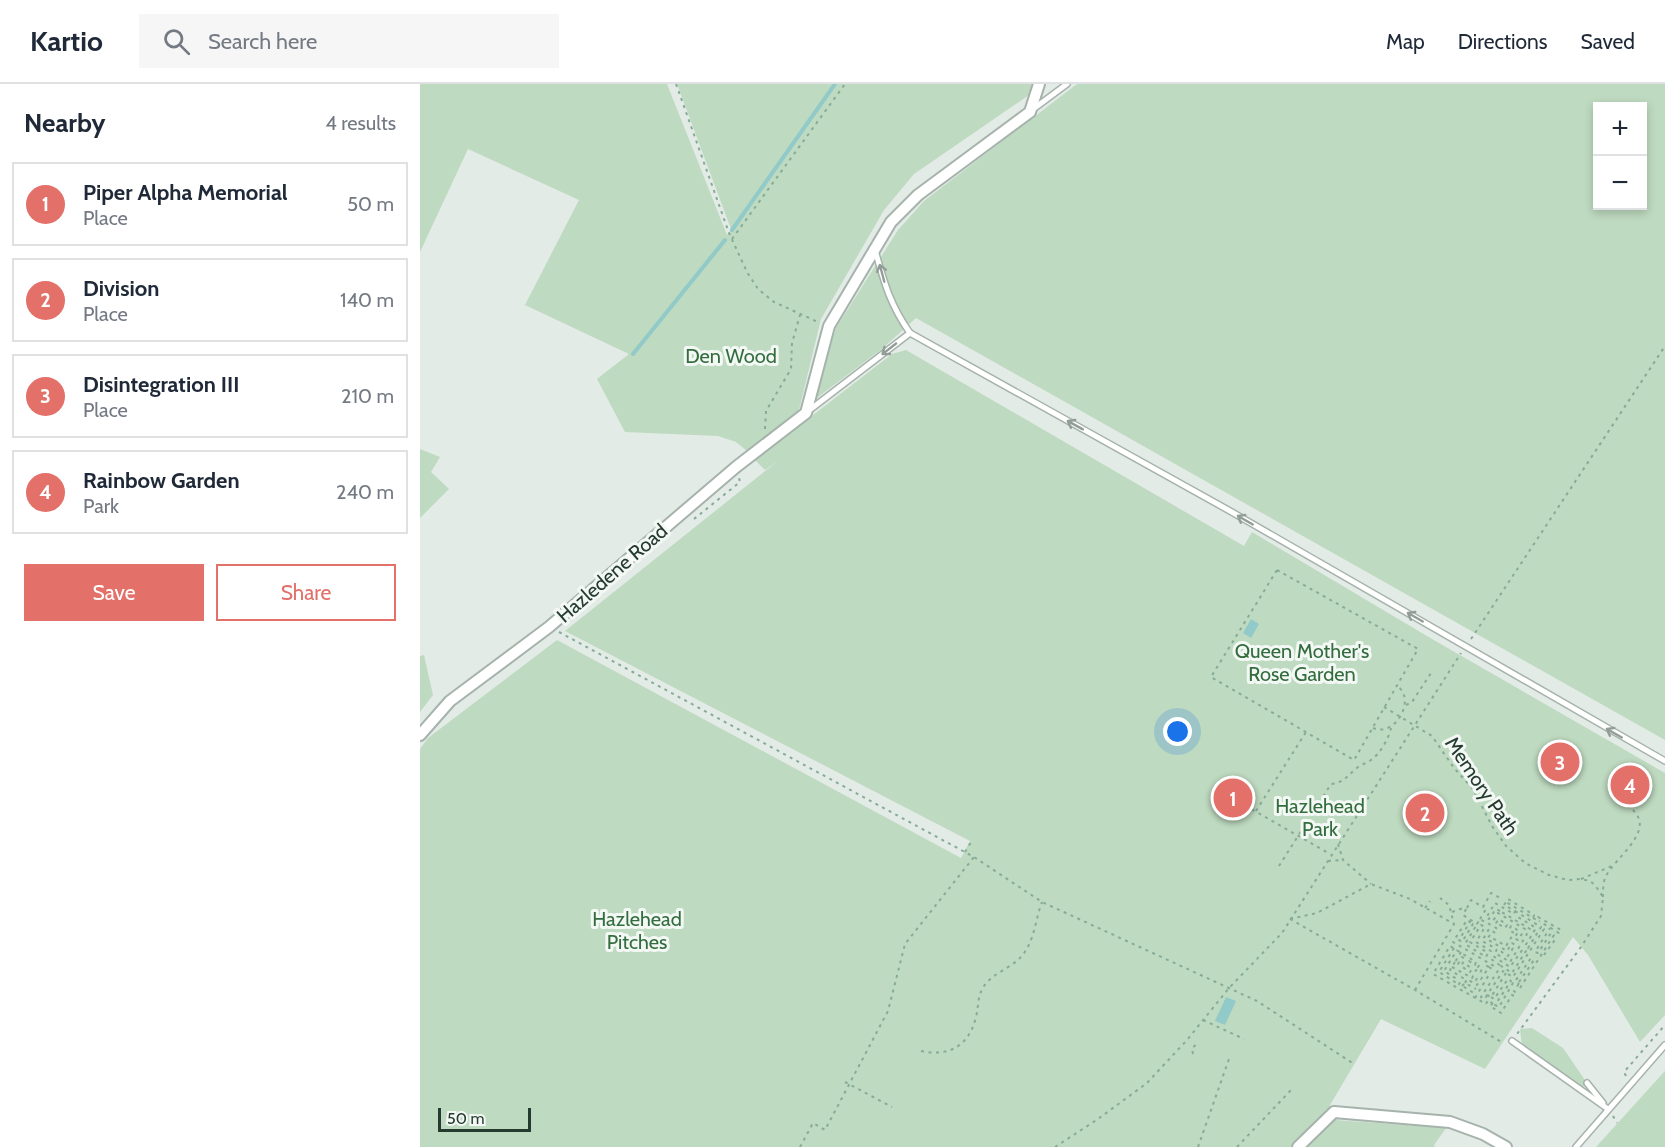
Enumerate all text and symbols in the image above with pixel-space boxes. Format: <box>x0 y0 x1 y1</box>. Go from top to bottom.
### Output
search box <box>139 14 559 68</box>
text: Kartio <box>30 24 103 58</box>
icon: search <box>160 25 193 58</box>
text: Search here <box>208 28 317 55</box>
text: Map <box>1386 29 1425 54</box>
text: Directions <box>1458 29 1547 54</box>
text: Saved <box>1580 29 1635 54</box>
map controls <box>1593 102 1647 210</box>
button: + <box>1593 102 1647 156</box>
text: Nearby <box>24 107 105 139</box>
text: 4 results <box>325 111 396 135</box>
button: − <box>1593 156 1647 210</box>
text: Piper Alpha Memorial <box>83 179 288 206</box>
text: 1 <box>42 192 49 216</box>
text: 50 m <box>347 192 394 216</box>
text: Place <box>83 206 128 230</box>
one-way arrow <box>875 264 887 283</box>
text: Division <box>83 275 159 302</box>
text: 2 <box>40 288 51 312</box>
text: 140 m <box>340 288 394 312</box>
text: Place <box>83 302 128 326</box>
one-way arrow <box>881 343 897 356</box>
park label: Den Wood <box>685 344 777 368</box>
text: Disintegration III <box>83 371 239 398</box>
text: 3 <box>40 384 51 408</box>
text: 210 m <box>341 384 394 408</box>
text: Place <box>83 398 128 422</box>
one-way arrow <box>1067 419 1084 431</box>
text: Rainbow Garden <box>83 467 240 494</box>
text: 4 <box>39 480 52 504</box>
text: 240 m <box>336 480 394 504</box>
text: Park <box>83 494 119 518</box>
one-way arrow <box>1237 514 1255 525</box>
street label: Hazledene Road <box>552 519 672 627</box>
button: Save <box>24 564 204 621</box>
button: Share <box>216 564 396 621</box>
one-way arrow <box>1407 610 1424 622</box>
park label: Queen Mother's Rose Garden <box>1235 639 1369 686</box>
your location <box>1163 717 1192 746</box>
one-way arrow <box>1606 726 1623 738</box>
street label: Memory Path <box>1440 732 1524 840</box>
pin: 3 <box>1540 740 1580 784</box>
pin: 4 <box>1610 762 1650 808</box>
pin: 1 <box>1214 776 1252 820</box>
pin: 2 <box>1406 790 1444 836</box>
park label: Hazlehead Park <box>1275 794 1365 841</box>
park label: Hazlehead Pitches <box>592 907 682 954</box>
scale bar <box>438 1105 531 1132</box>
text: 50 m <box>447 1109 484 1128</box>

